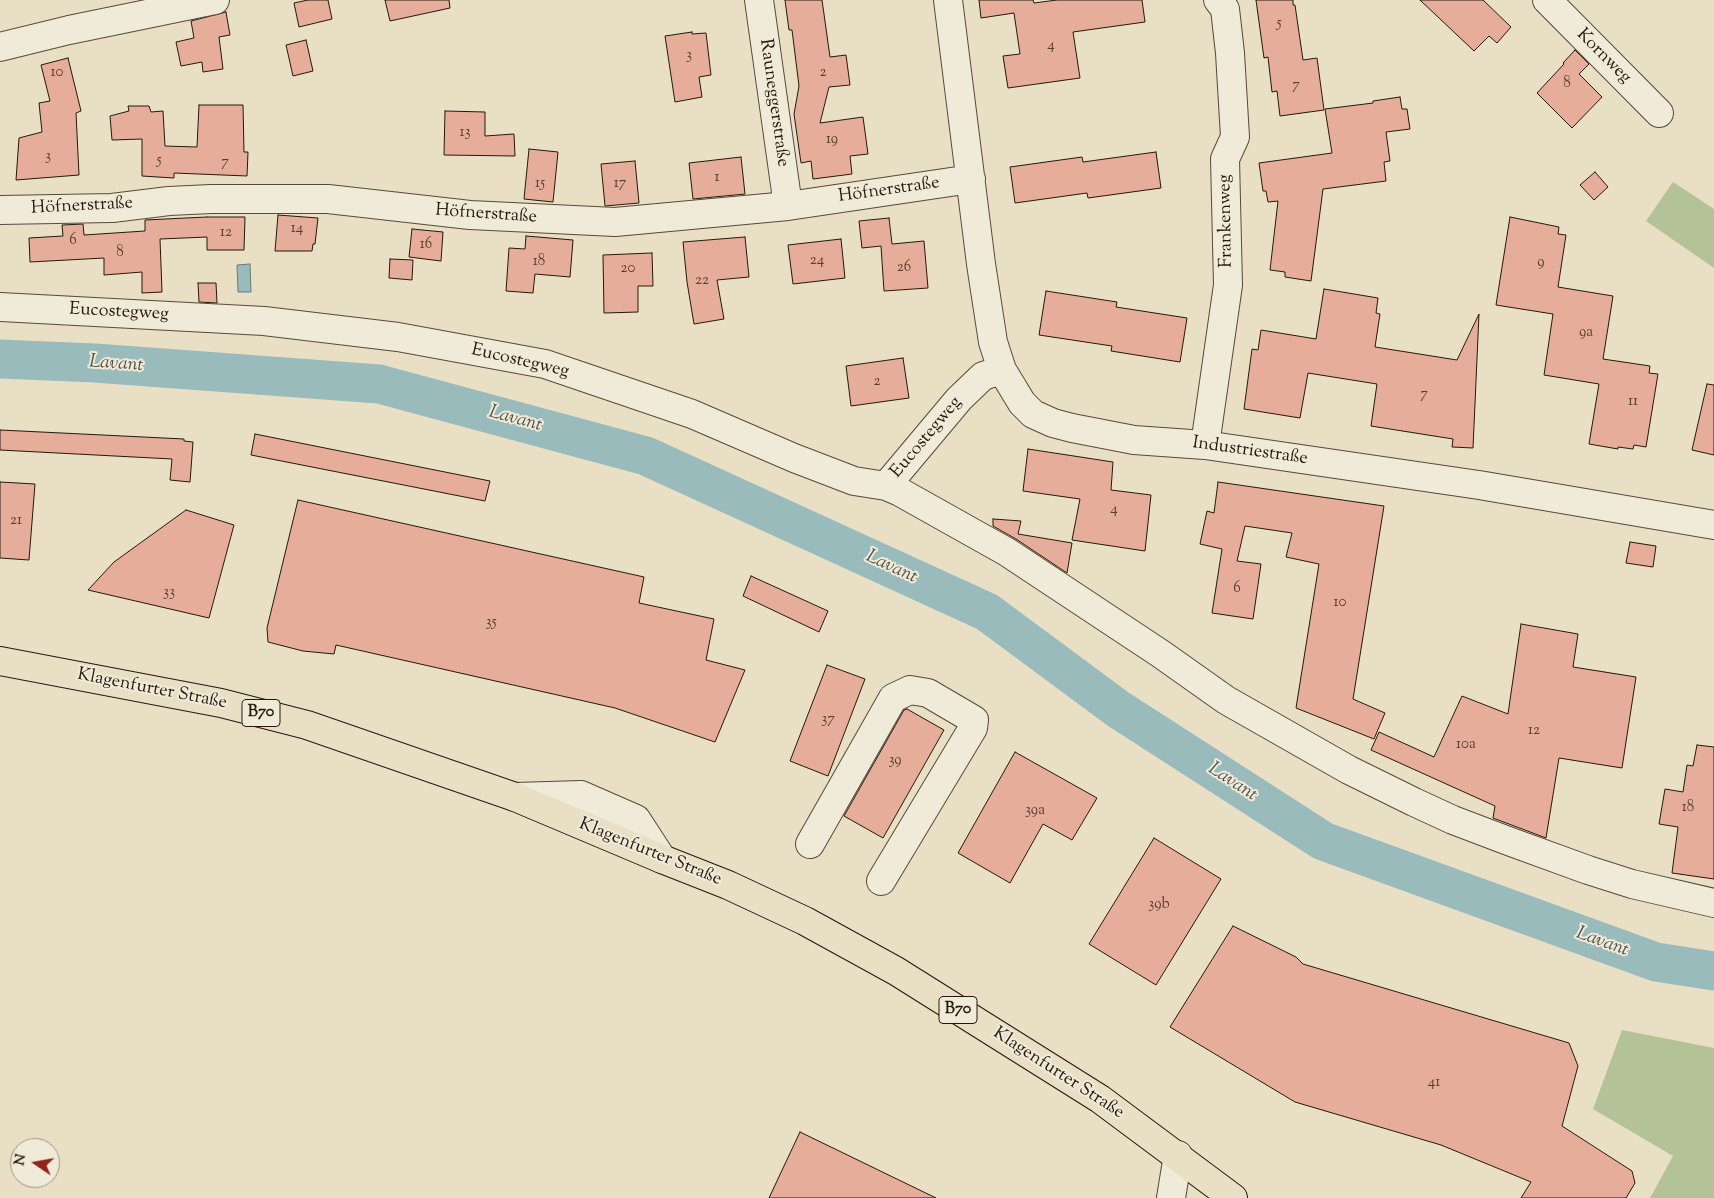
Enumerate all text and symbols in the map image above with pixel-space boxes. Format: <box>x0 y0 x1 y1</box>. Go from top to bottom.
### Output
house number: 5 <box>1276 15 1282 33</box>
street label: Kornweg <box>1571 25 1635 89</box>
house number: 4 <box>1047 37 1055 55</box>
street label: Rauneggerstraße <box>753 38 793 168</box>
house number: 3 <box>686 47 692 65</box>
house number: 10 <box>51 64 63 82</box>
house number: 2 <box>819 64 827 82</box>
house number: 8 <box>1563 75 1571 93</box>
house number: 7 <box>1292 77 1300 95</box>
house number: 13 <box>459 124 471 142</box>
house number: 19 <box>826 131 838 149</box>
house number: 3 <box>45 148 51 166</box>
house number: 5 <box>156 152 162 170</box>
house number: 7 <box>221 154 229 172</box>
house number: 1 <box>714 169 720 187</box>
street label: Höfnerstraße <box>837 173 941 209</box>
street label: Frankenweg <box>1215 174 1239 268</box>
house number: 15 <box>535 175 545 193</box>
house number: 17 <box>614 175 626 193</box>
street label: Höfnerstraße <box>30 194 134 220</box>
street label: Höfnerstraße <box>434 201 538 229</box>
house number: 14 <box>291 220 303 238</box>
house number: 12 <box>220 224 232 242</box>
house number: 6 <box>69 232 77 250</box>
house number: 16 <box>420 236 432 254</box>
house number: 8 <box>116 244 124 262</box>
house number: 24 <box>810 252 824 270</box>
house number: 18 <box>533 253 545 271</box>
house number: 9 <box>1537 254 1545 272</box>
house number: 26 <box>897 259 911 277</box>
house number: 20 <box>621 260 635 278</box>
house number: 22 <box>695 272 709 290</box>
street label: Eucostegweg <box>69 300 169 326</box>
house number: 9a <box>1579 324 1593 342</box>
street label: Eucostegweg <box>469 340 571 384</box>
water label: Lavant <box>88 352 144 378</box>
house number: 2 <box>873 373 881 391</box>
house number: 7 <box>1420 386 1428 404</box>
street label: Eucostegweg <box>887 393 967 483</box>
house number: 11 <box>1628 393 1638 411</box>
water label: Lavant <box>486 402 544 438</box>
street label: Industriestraße <box>1191 433 1309 471</box>
house number: 4 <box>1110 501 1118 519</box>
house number: 21 <box>10 512 22 530</box>
water label: Lavant <box>862 546 920 590</box>
house number: 6 <box>1233 580 1241 598</box>
house number: 33 <box>163 584 175 602</box>
house number: 10 <box>1334 594 1346 612</box>
house number: 35 <box>485 614 497 632</box>
street label: Klagenfurter Straße <box>75 665 229 715</box>
road number: B70 <box>242 700 280 726</box>
house number: 37 <box>821 711 835 729</box>
house number: 12 <box>1528 722 1540 740</box>
house number: 10a <box>1456 736 1476 754</box>
house number: 39 <box>888 752 902 770</box>
water label: Lavant <box>1203 759 1261 807</box>
house number: 18 <box>1682 799 1694 817</box>
house number: 39a <box>1025 802 1045 820</box>
street label: Klagenfurter Straße <box>575 815 725 891</box>
house number: 39b <box>1148 896 1170 914</box>
water label: Lavant <box>1573 923 1631 963</box>
road number: B70 <box>939 996 977 1024</box>
street label: Klagenfurter Straße <box>988 1024 1128 1124</box>
house number: 41 <box>1428 1074 1440 1092</box>
north arrow <box>10 1138 60 1188</box>
text: N <box>10 1153 32 1168</box>

